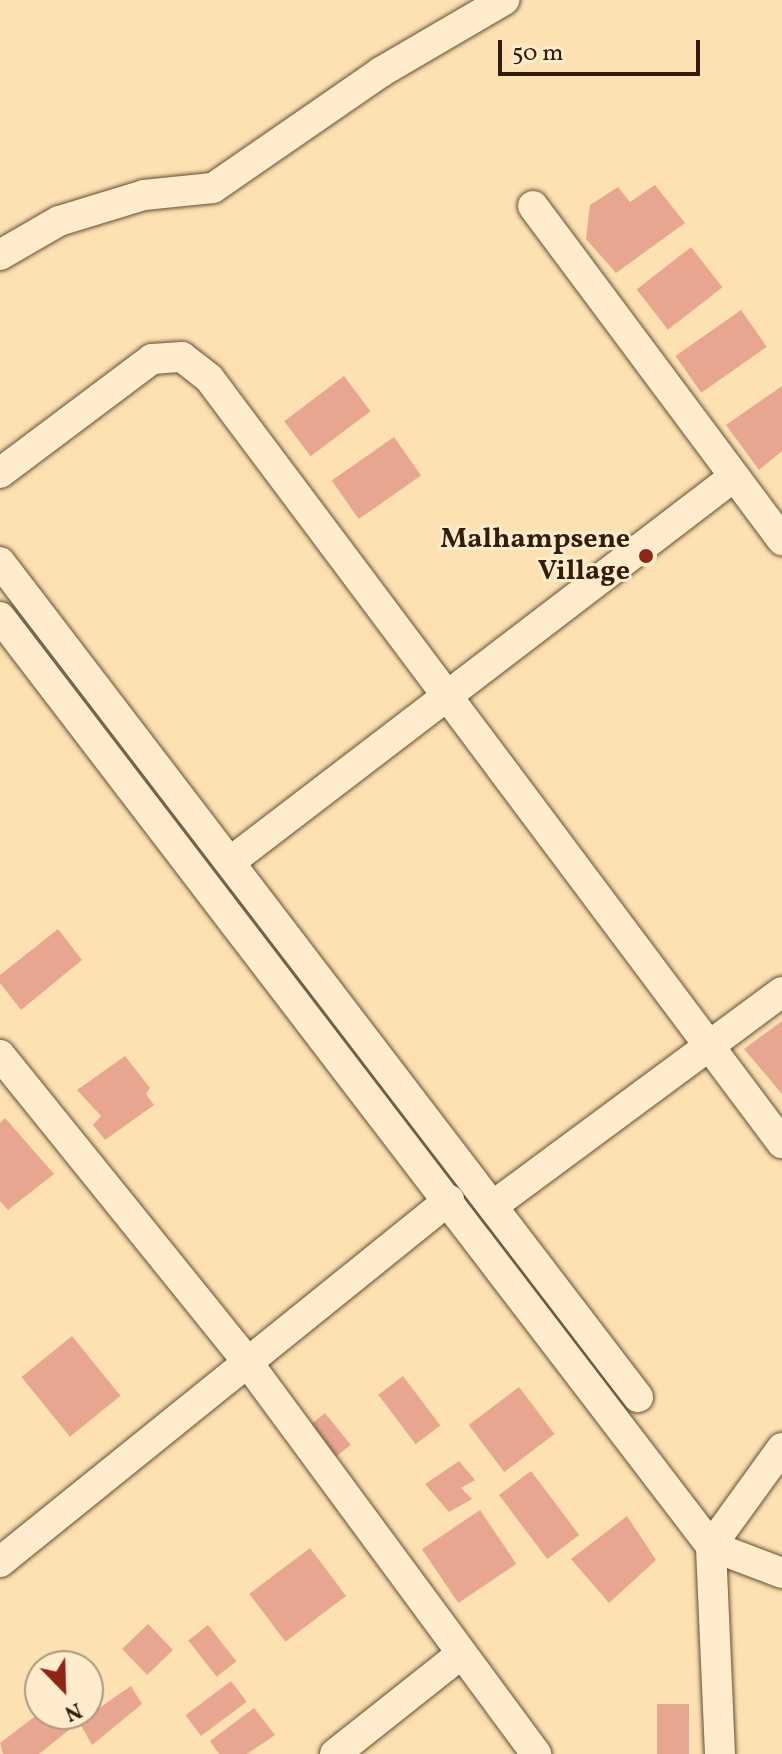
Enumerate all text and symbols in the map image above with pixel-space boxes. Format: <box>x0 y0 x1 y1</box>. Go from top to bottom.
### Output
scale bar <box>502 24 704 74</box>
text: 50 m <box>512 37 564 71</box>
place label: Malhampsene Village <box>440 523 630 589</box>
marker: Malhampsene Village <box>637 547 655 565</box>
north arrow <box>24 1650 104 1730</box>
text: N <box>59 1693 86 1728</box>

